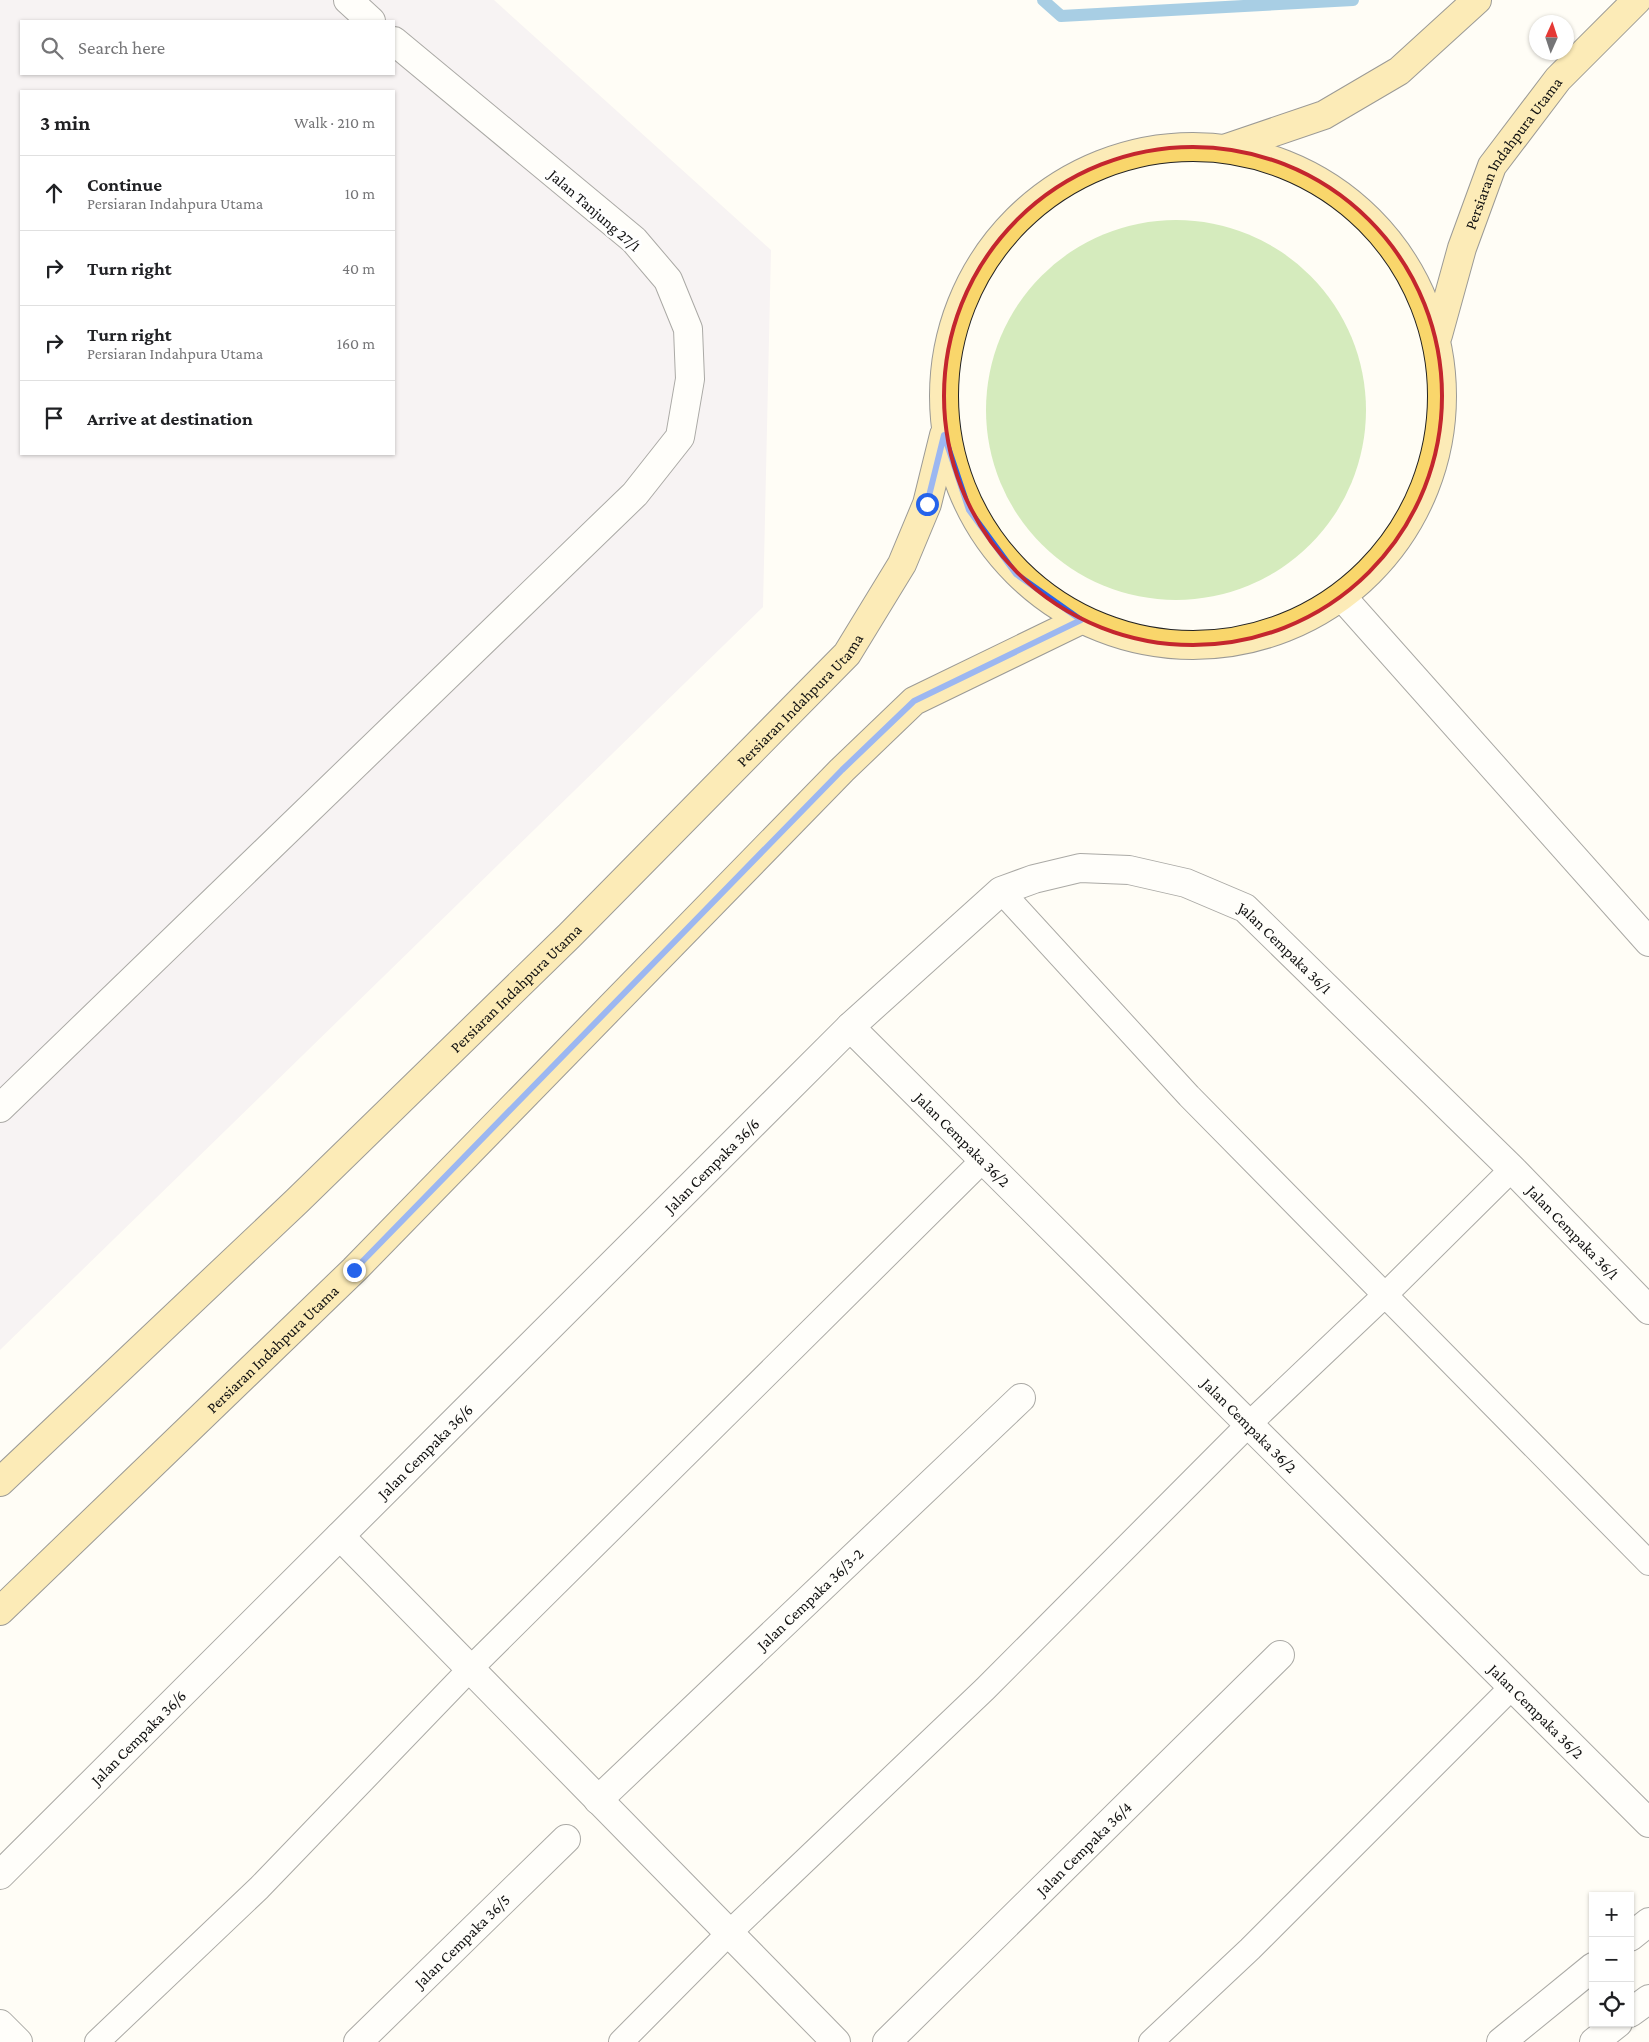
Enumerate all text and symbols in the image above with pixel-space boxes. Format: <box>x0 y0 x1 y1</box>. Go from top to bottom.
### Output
north arrow <box>1529 15 1574 60</box>
search box <box>20 20 395 75</box>
icon: search <box>38 34 66 62</box>
text: Search here <box>78 37 165 58</box>
street label: Persiaran Indahpura Utama <box>1462 73 1566 232</box>
text: 3 min <box>40 111 90 135</box>
text: Walk · 210 m <box>294 114 375 131</box>
street label: Jalan Tanjung 27/1 <box>543 165 644 256</box>
text: Continue <box>87 174 162 195</box>
icon: ahead <box>40 179 68 207</box>
text: 10 m <box>345 185 375 202</box>
text: Persiaran Indahpura Utama <box>87 195 263 212</box>
icon: right <box>40 254 68 282</box>
text: Turn right <box>87 258 172 279</box>
text: 40 m <box>342 260 375 277</box>
text: Turn right <box>87 324 172 345</box>
icon: right <box>40 329 68 357</box>
text: 160 m <box>337 335 375 352</box>
text: Persiaran Indahpura Utama <box>87 345 263 362</box>
icon: arrive <box>40 404 68 432</box>
text: Arrive at destination <box>87 408 253 429</box>
route start <box>916 493 939 516</box>
street label: Persiaran Indahpura Utama <box>733 630 867 770</box>
street label: Jalan Cempaka 36/1 <box>1234 898 1335 997</box>
street label: Persiaran Indahpura Utama <box>447 920 585 1056</box>
street label: Jalan Cempaka 36/2 <box>909 1087 1013 1191</box>
street label: Jalan Cempaka 36/6 <box>660 1115 763 1218</box>
street label: Jalan Cempaka 36/1 <box>1521 1180 1622 1283</box>
route end <box>343 1259 366 1282</box>
street label: Persiaran Indahpura Utama <box>203 1281 342 1416</box>
street label: Jalan Cempaka 36/2 <box>1196 1373 1300 1476</box>
street label: Jalan Cempaka 36/6 <box>373 1401 476 1505</box>
street label: Jalan Cempaka 36/3-2 <box>752 1545 867 1656</box>
street label: Jalan Cempaka 36/2 <box>1483 1659 1587 1762</box>
street label: Jalan Cempaka 36/6 <box>86 1687 189 1791</box>
street label: Jalan Cempaka 36/4 <box>1032 1798 1135 1901</box>
street label: Jalan Cempaka 36/5 <box>409 1891 513 1994</box>
map controls <box>1589 1892 1634 2027</box>
button: + <box>1589 1892 1634 1937</box>
button: − <box>1589 1937 1634 1982</box>
button: locate <box>1589 1982 1634 2027</box>

